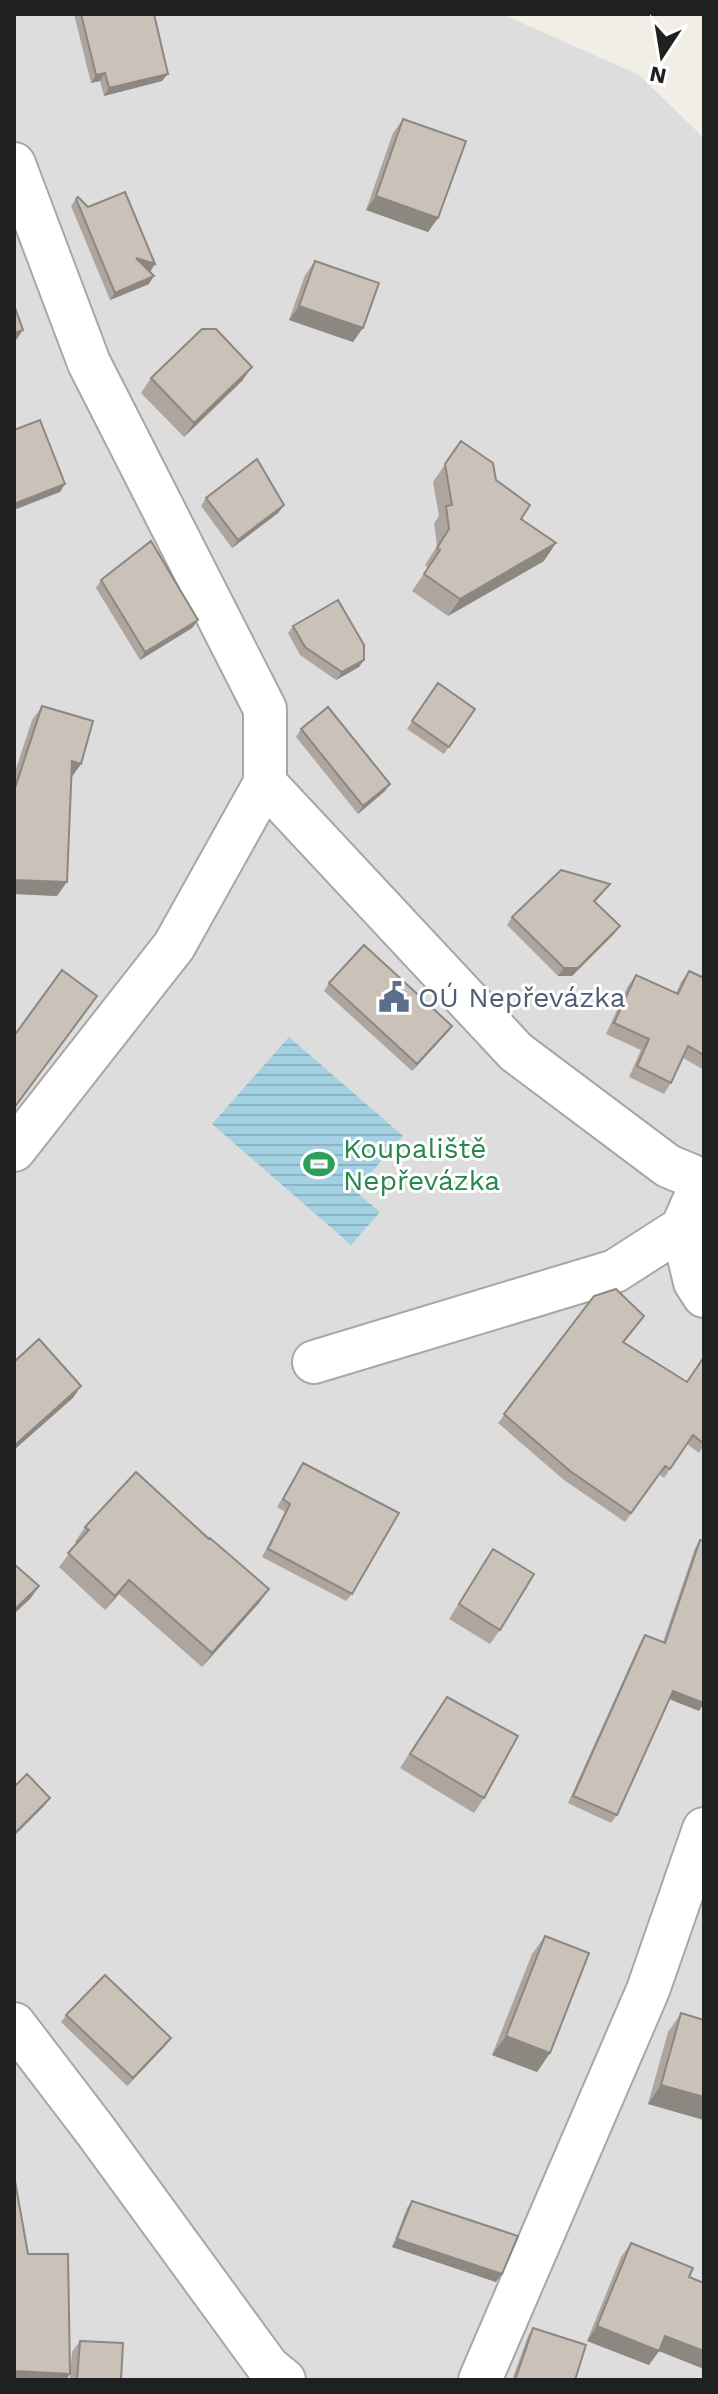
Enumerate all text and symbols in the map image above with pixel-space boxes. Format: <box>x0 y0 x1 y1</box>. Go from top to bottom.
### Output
north arrow <box>622 16 702 96</box>
text: N <box>647 61 669 89</box>
public building icon: OÚ Nepřevázka <box>377 980 411 1014</box>
place label: OÚ Nepřevázka <box>418 981 626 1014</box>
place label: Koupaliště Nepřevázka <box>343 1132 500 1197</box>
sports icon: Koupaliště Nepřevázka <box>302 1147 336 1181</box>

